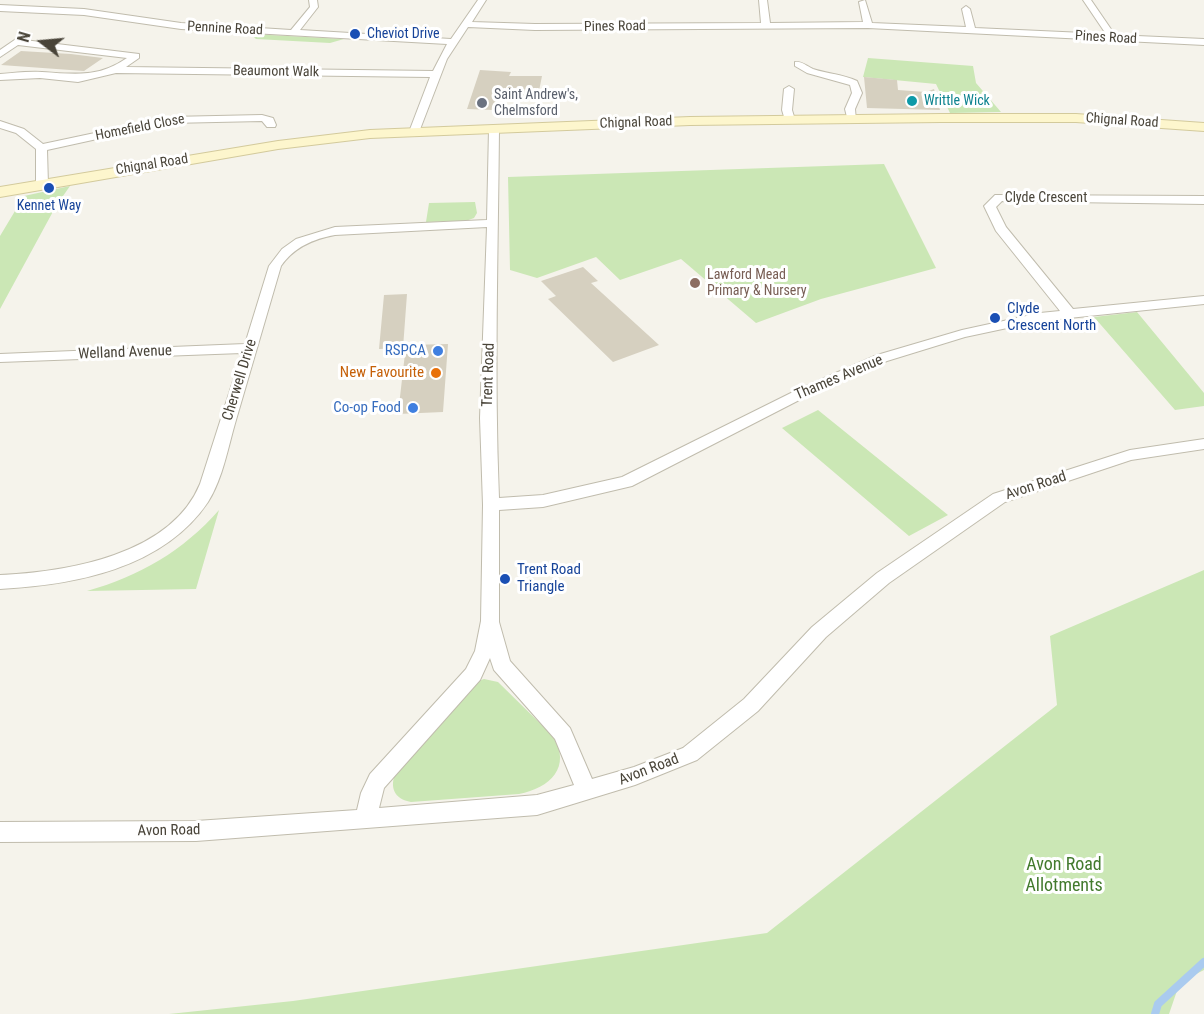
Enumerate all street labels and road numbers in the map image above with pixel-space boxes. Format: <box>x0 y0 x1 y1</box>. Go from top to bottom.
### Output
street label: Pines Road <box>584 18 646 36</box>
street label: Pennine Road <box>187 19 263 39</box>
street label: Pines Road <box>1075 28 1137 48</box>
street label: Beaumont Walk <box>233 63 319 81</box>
street label: Chignal Road <box>1085 110 1159 132</box>
street label: Homefield Close <box>94 111 186 145</box>
street label: Chignal Road <box>599 113 673 133</box>
street label: Chignal Road <box>115 151 189 179</box>
street label: Clyde Crescent <box>1005 190 1087 206</box>
street label: Cherwell Drive <box>219 337 261 423</box>
street label: Welland Avenue <box>78 342 172 364</box>
street label: Trent Road <box>479 343 499 407</box>
street label: Thames Avenue <box>792 351 886 405</box>
street label: Avon Road <box>1003 468 1069 504</box>
street label: Avon Road <box>616 750 682 790</box>
street label: Avon Road <box>137 821 201 841</box>

